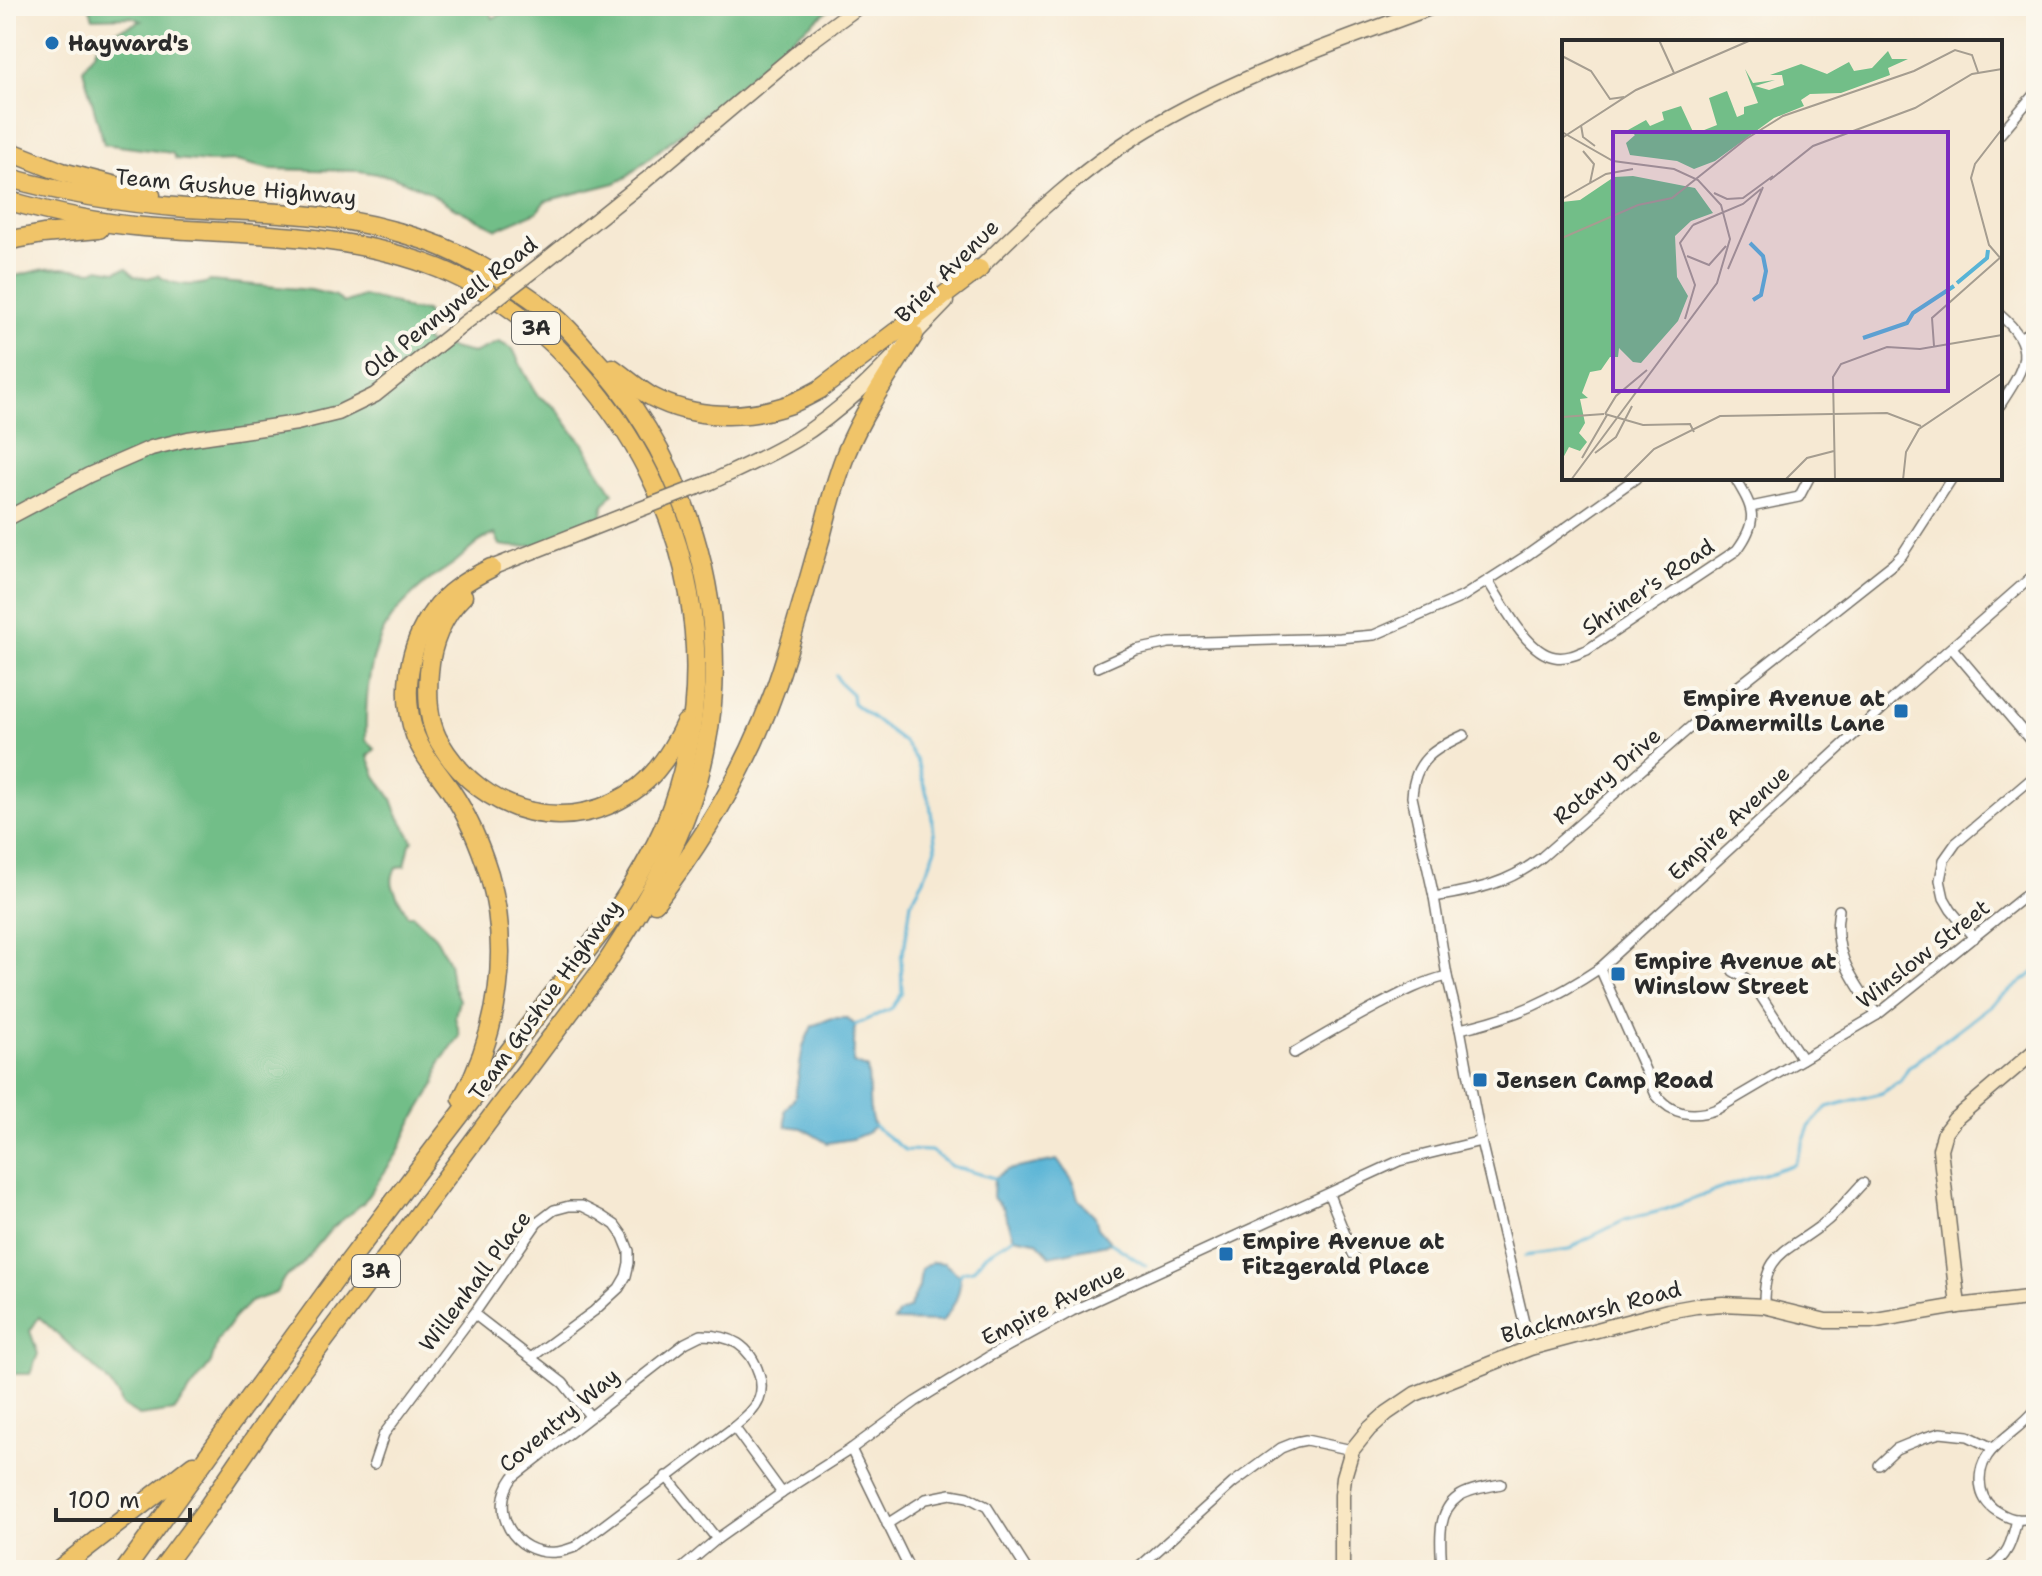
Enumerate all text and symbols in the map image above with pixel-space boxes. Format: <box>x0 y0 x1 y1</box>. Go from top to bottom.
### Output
place label: Hayward's <box>68 29 189 58</box>
marker: Hayward's <box>43 34 61 52</box>
inset map <box>1562 40 2002 480</box>
street label: Team Gushue Highway <box>114 162 358 212</box>
street label: Brier Avenue <box>889 213 1005 329</box>
street label: Old Pennywell Road <box>357 230 543 384</box>
road number: 3A <box>512 312 560 344</box>
street label: Shriner's Road <box>1576 532 1720 642</box>
place label: Empire Avenue at Damermills Lane <box>1683 684 1885 738</box>
marker: Empire Avenue at Damermills Lane <box>1892 702 1910 720</box>
street label: Rotary Drive <box>1547 721 1667 831</box>
street label: Empire Avenue <box>1662 759 1796 887</box>
street label: Winslow Street <box>1850 893 1996 1015</box>
street label: Team Gushue Highway <box>462 894 628 1106</box>
place label: Empire Avenue at Winslow Street <box>1634 947 1837 1001</box>
marker: Empire Avenue at Winslow Street <box>1609 965 1627 983</box>
place label: Jensen Camp Road <box>1496 1066 1714 1095</box>
marker: Jensen Camp Road <box>1471 1071 1489 1089</box>
street label: Willenhall Place <box>412 1205 538 1357</box>
place label: Empire Avenue at Fitzgerald Place <box>1242 1227 1445 1281</box>
marker: Empire Avenue at Fitzgerald Place <box>1217 1245 1235 1263</box>
road number: 3A <box>352 1255 400 1287</box>
street label: Empire Avenue <box>977 1255 1129 1353</box>
street label: Blackmarsh Road <box>1498 1274 1684 1350</box>
street label: Coventry Way <box>493 1361 625 1479</box>
scale bar <box>56 1472 190 1522</box>
text: 100 m <box>68 1484 140 1516</box>

